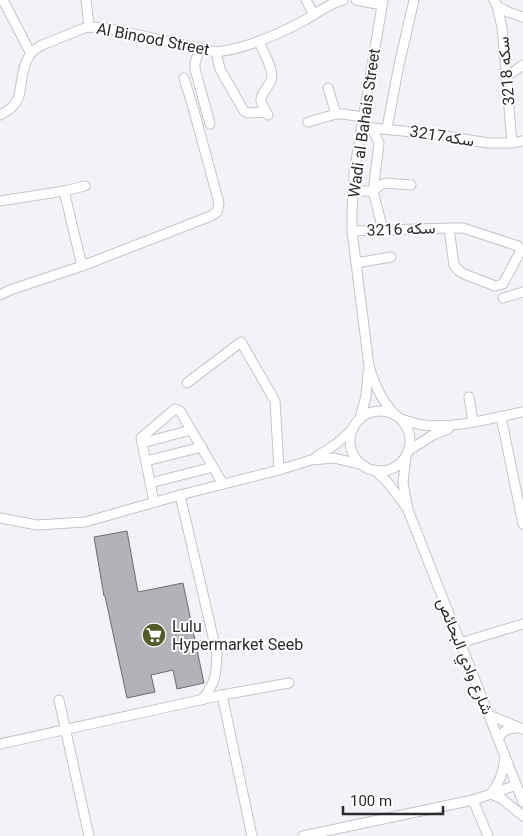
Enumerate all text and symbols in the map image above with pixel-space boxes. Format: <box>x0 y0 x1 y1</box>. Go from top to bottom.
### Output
street label: Al Binood Street <box>95 19 211 59</box>
street label: سكه 3218 <box>494 36 518 106</box>
street label: Wadi al Bahais Street <box>344 47 384 199</box>
street label: سكه3217 <box>408 122 476 150</box>
street label: سكه 3216 <box>366 218 436 240</box>
street label: شارع وادي البحائص <box>429 595 497 719</box>
place label: Lulu Hypermarket Seeb <box>172 617 303 654</box>
supermarket icon: Lulu Hypermarket Seeb <box>141 622 167 648</box>
scale bar <box>343 784 443 816</box>
text: 100 m <box>350 792 392 810</box>

